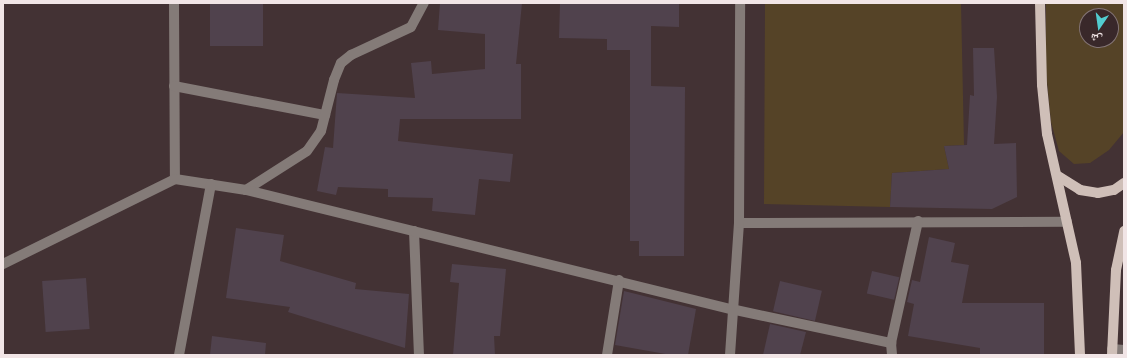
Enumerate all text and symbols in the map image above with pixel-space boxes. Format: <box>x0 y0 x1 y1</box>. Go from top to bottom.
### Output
north arrow <box>1079 8 1119 48</box>
text: ش <box>1089 31 1104 47</box>

